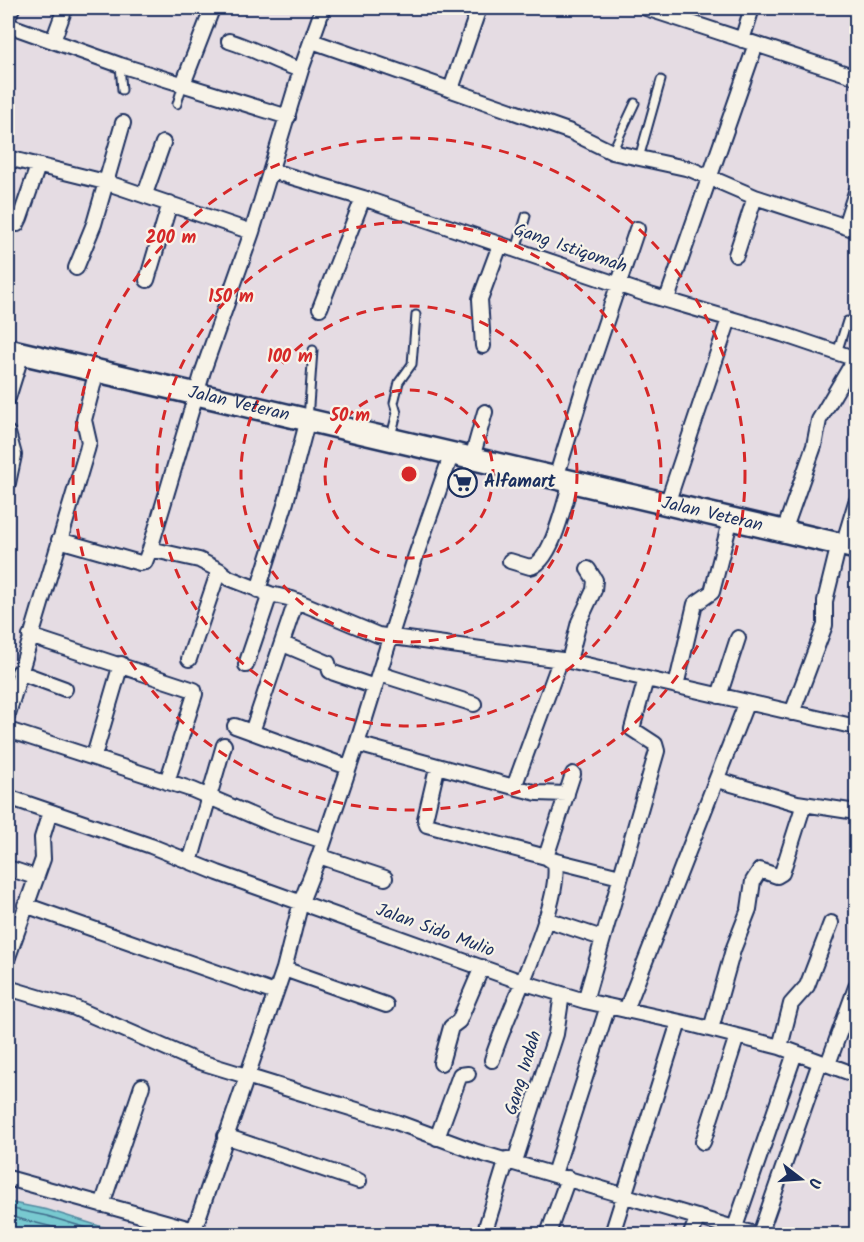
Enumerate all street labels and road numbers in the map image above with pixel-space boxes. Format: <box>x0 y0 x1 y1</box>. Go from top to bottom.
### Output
street label: Gang Istiqomah <box>509 216 631 282</box>
street label: Jalan Veteran <box>185 378 292 430</box>
street label: Jalan Veteran <box>658 489 766 540</box>
street label: Jalan Sido Mulio <box>372 896 498 966</box>
street label: Gang Indah <box>497 1027 551 1119</box>

